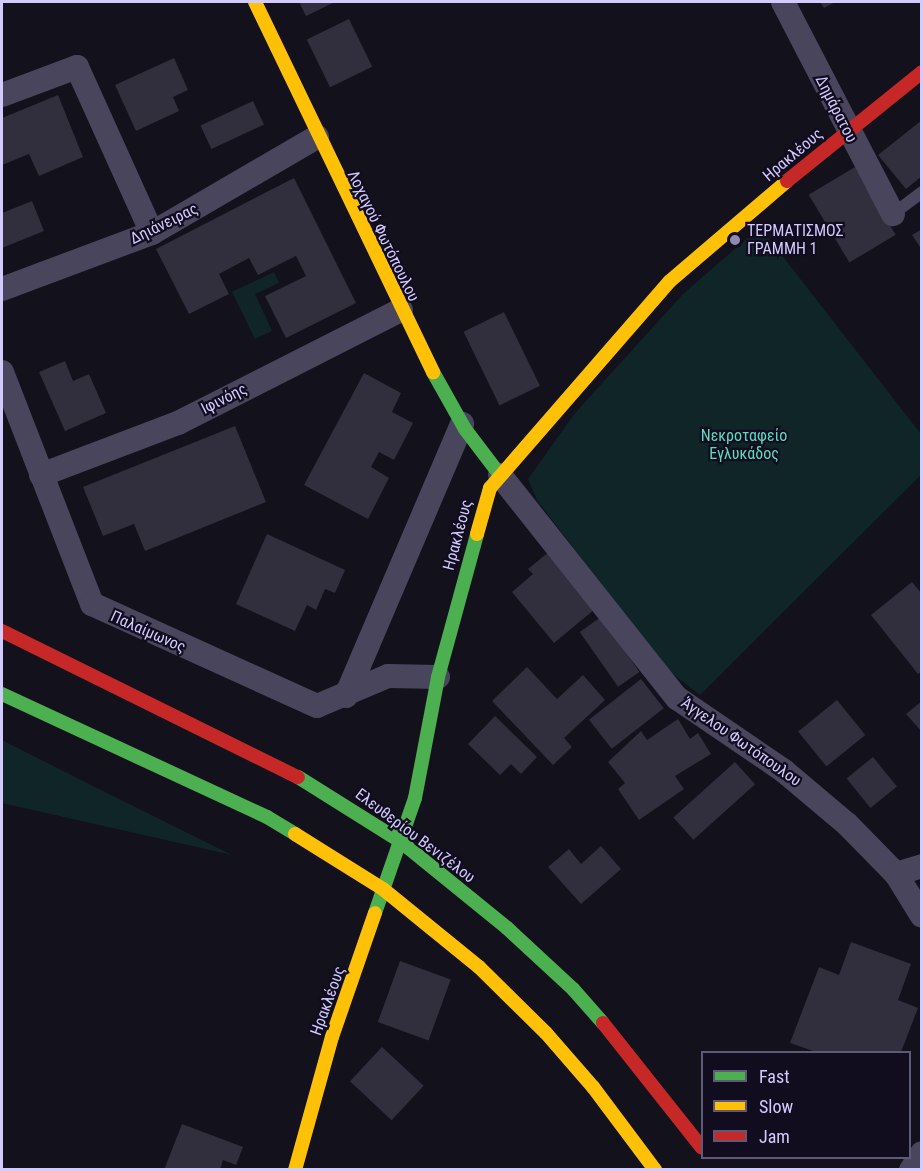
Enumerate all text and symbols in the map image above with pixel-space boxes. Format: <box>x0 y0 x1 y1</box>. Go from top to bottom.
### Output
street label: Δημάρατου <box>811 72 861 146</box>
street label: Ηρακλέους <box>759 124 827 186</box>
street label: Λοχαγού Φωτόπουλου <box>343 167 423 305</box>
street label: Δηιάνειρας <box>127 199 201 249</box>
place label: ΤΕΡΜΑΤΙΣΜΟΣ ΓΡΑΜΜΗ 1 <box>747 221 844 259</box>
marker: ΤΕΡΜΑΤΙΣΜΟΣ ΓΡΑΜΜΗ 1 <box>728 233 742 247</box>
street label: Ιφινόης <box>198 379 250 419</box>
park label: Νεκροταφείο Εγλυκάδος <box>701 426 787 464</box>
street label: Ηρακλέους <box>439 498 477 572</box>
street label: Παλαίμωνος <box>108 607 188 657</box>
street label: Άγγελου Φωτόπουλου <box>677 693 805 791</box>
street label: Ελευθερίου Βενιζέλου <box>351 785 479 887</box>
street label: Ηρακλέους <box>307 964 349 1038</box>
legend <box>701 1051 911 1159</box>
text: Fast <box>759 1066 790 1087</box>
text: Slow <box>759 1096 793 1117</box>
text: Jam <box>759 1126 790 1147</box>

